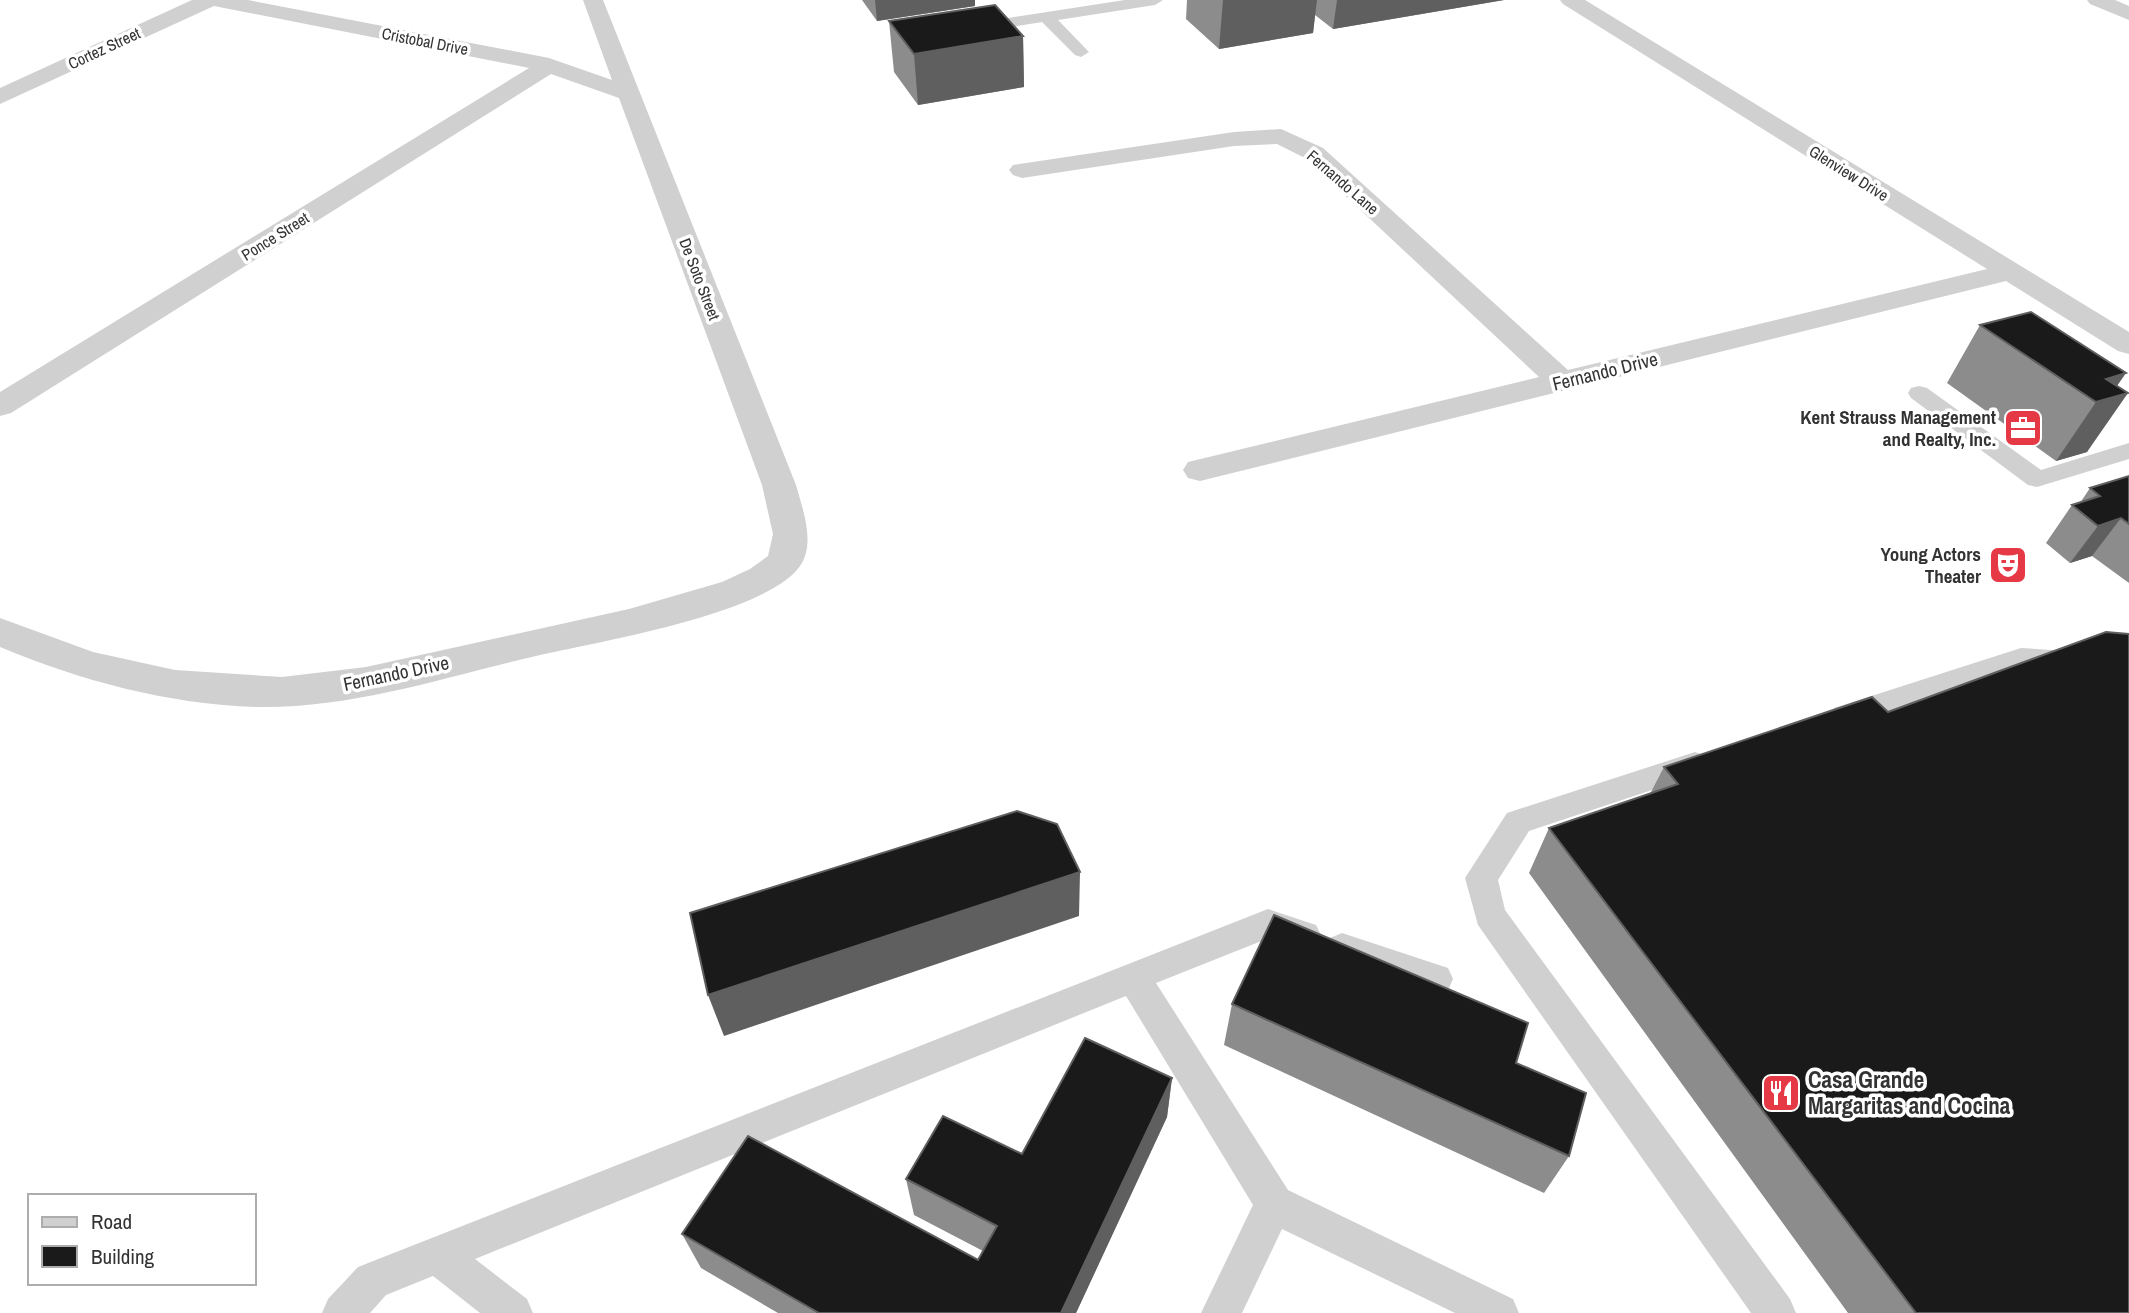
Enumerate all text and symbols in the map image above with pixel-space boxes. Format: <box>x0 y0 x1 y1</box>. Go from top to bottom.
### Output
street label: Cortez Street <box>64 22 144 74</box>
street label: Cristobal Drive <box>380 22 470 60</box>
street label: Glenview Drive <box>1805 140 1893 206</box>
street label: Fernando Lane <box>1302 145 1384 219</box>
street label: Ponce Street <box>237 206 313 265</box>
street label: De Soto Street <box>674 235 726 323</box>
street label: Fernando Drive <box>1550 345 1660 397</box>
place label: Kent Strauss Management and Realty, Inc. <box>1800 404 1996 452</box>
office icon: Kent Strauss Management and Realty, Inc. <box>2002 407 2044 449</box>
place label: Young Actors Theater <box>1881 541 1981 589</box>
theatre icon: Young Actors Theater <box>1987 544 2029 586</box>
street label: Fernando Drive <box>341 649 451 697</box>
place label: Casa Grande Margaritas and Cocina <box>1808 1064 2011 1121</box>
restaurant icon: Casa Grande Margaritas and Cocina <box>1760 1072 1802 1114</box>
legend <box>28 1194 256 1285</box>
text: Road <box>91 1207 132 1236</box>
text: Building <box>91 1242 155 1271</box>

